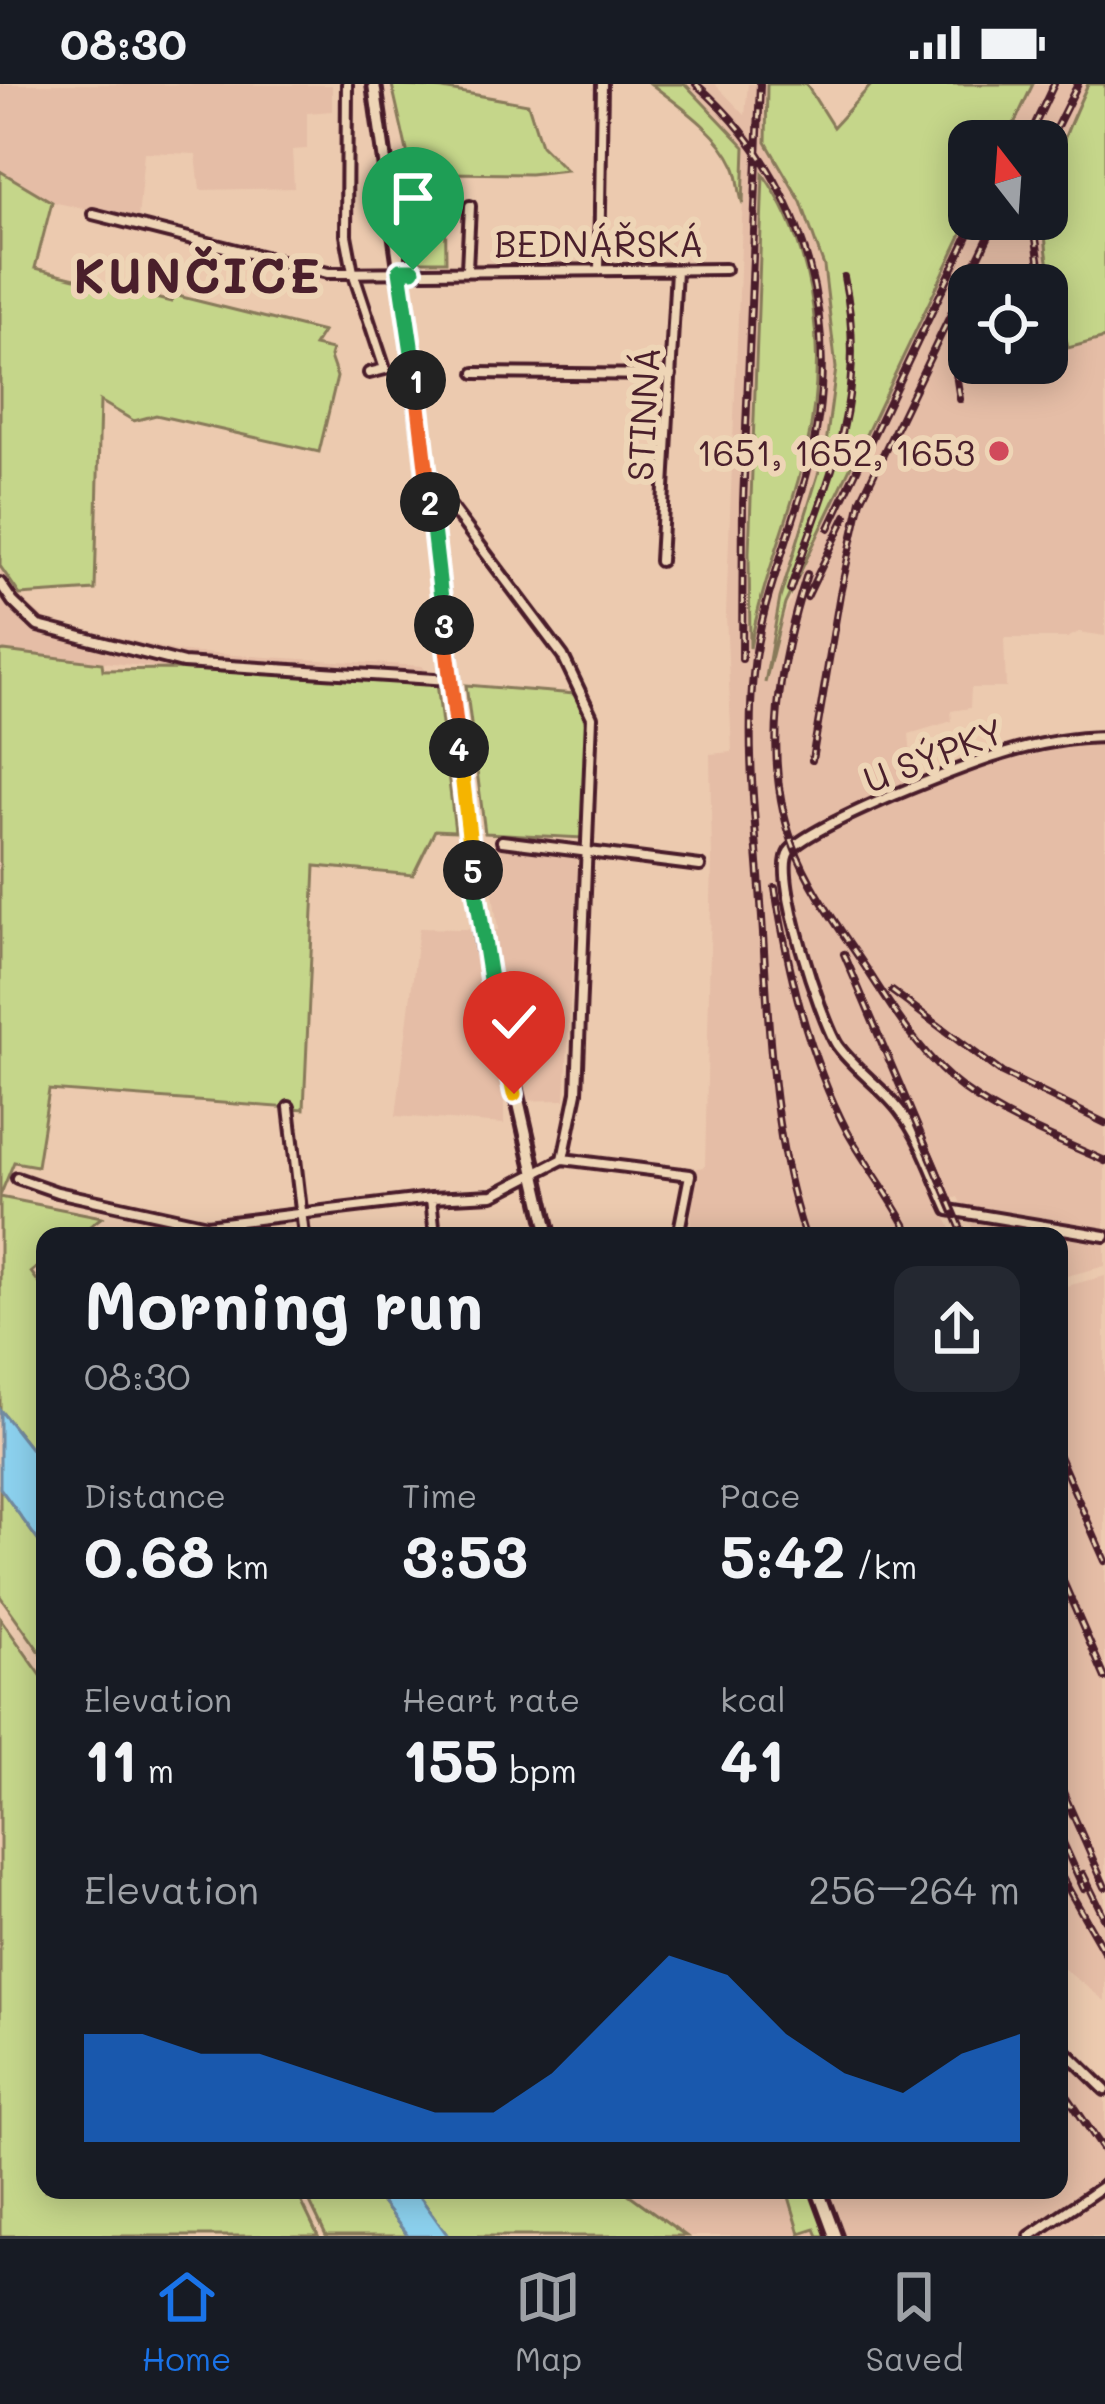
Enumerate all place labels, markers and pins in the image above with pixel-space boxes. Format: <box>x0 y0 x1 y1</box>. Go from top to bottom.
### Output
pin <box>362 147 464 270</box>
pin: 1 <box>386 350 446 410</box>
place label: 1651, 1652, 1653 <box>697 428 975 475</box>
marker: 1651, 1652, 1653 <box>986 438 1012 464</box>
pin: 2 <box>400 472 460 532</box>
pin: 3 <box>414 595 474 655</box>
pin: 4 <box>429 718 489 778</box>
pin: 5 <box>443 840 503 900</box>
pin <box>463 971 565 1094</box>

